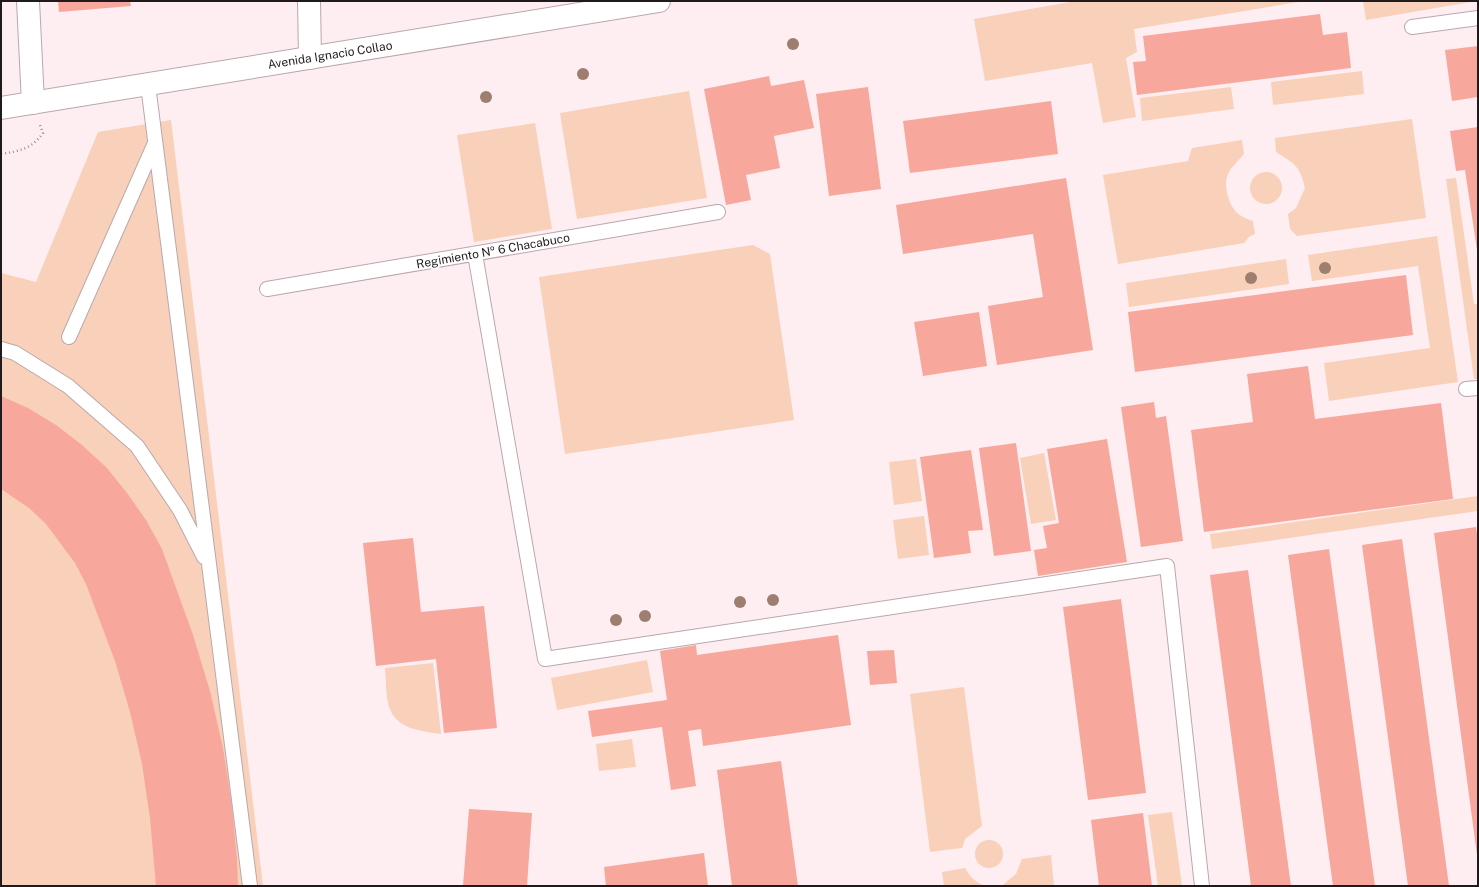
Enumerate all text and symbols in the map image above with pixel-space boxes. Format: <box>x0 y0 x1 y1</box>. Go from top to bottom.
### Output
street label: Avenida Ignacio Collao <box>267 38 394 72</box>
street label: Regimiento Nº 6 Chacabuco <box>415 231 571 271</box>

